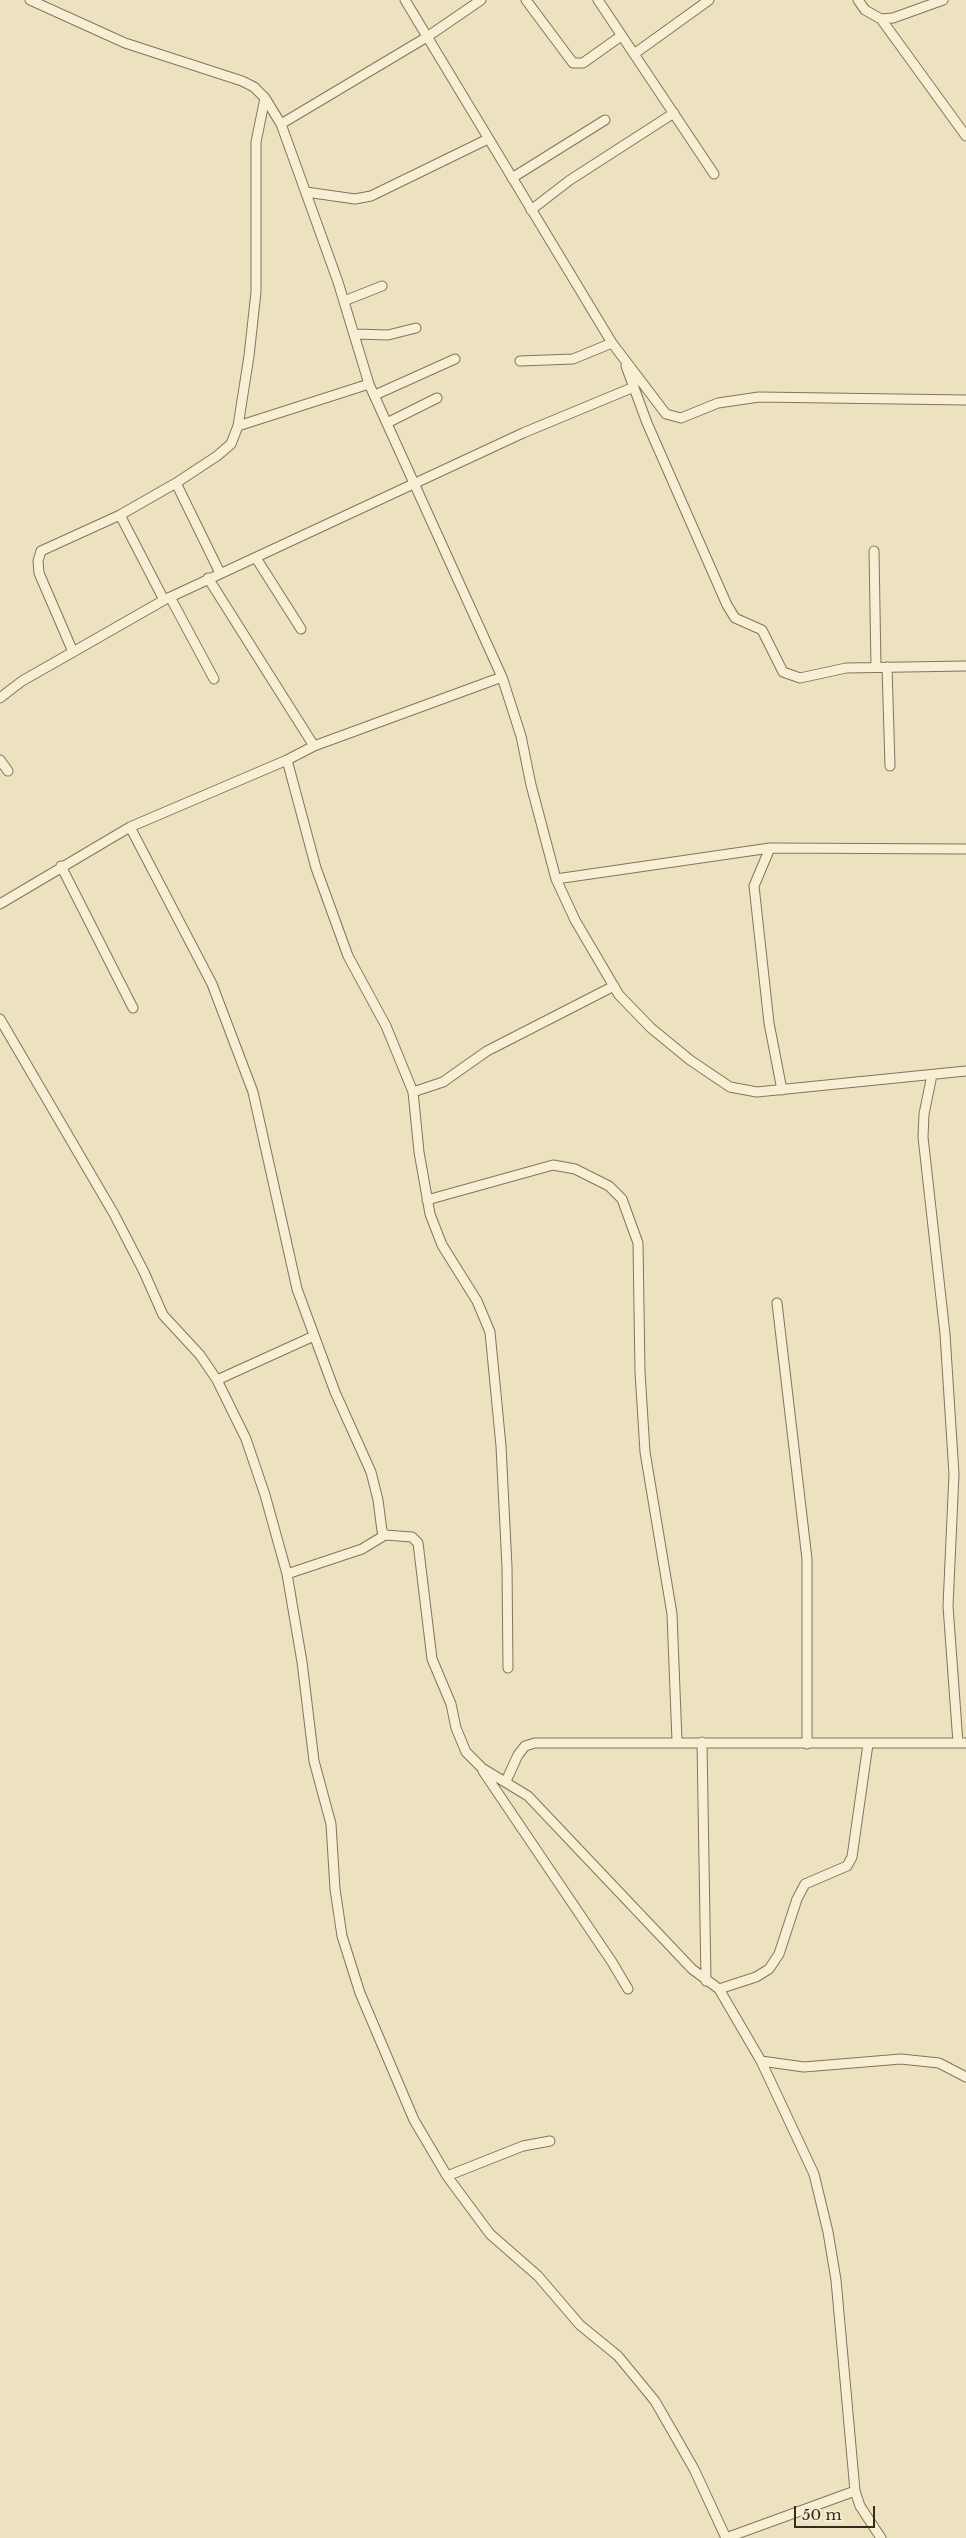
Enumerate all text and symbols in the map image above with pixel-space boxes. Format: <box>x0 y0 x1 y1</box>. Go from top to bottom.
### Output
scale bar <box>796 2496 877 2528</box>
text: 50 m <box>802 2505 842 2524</box>

